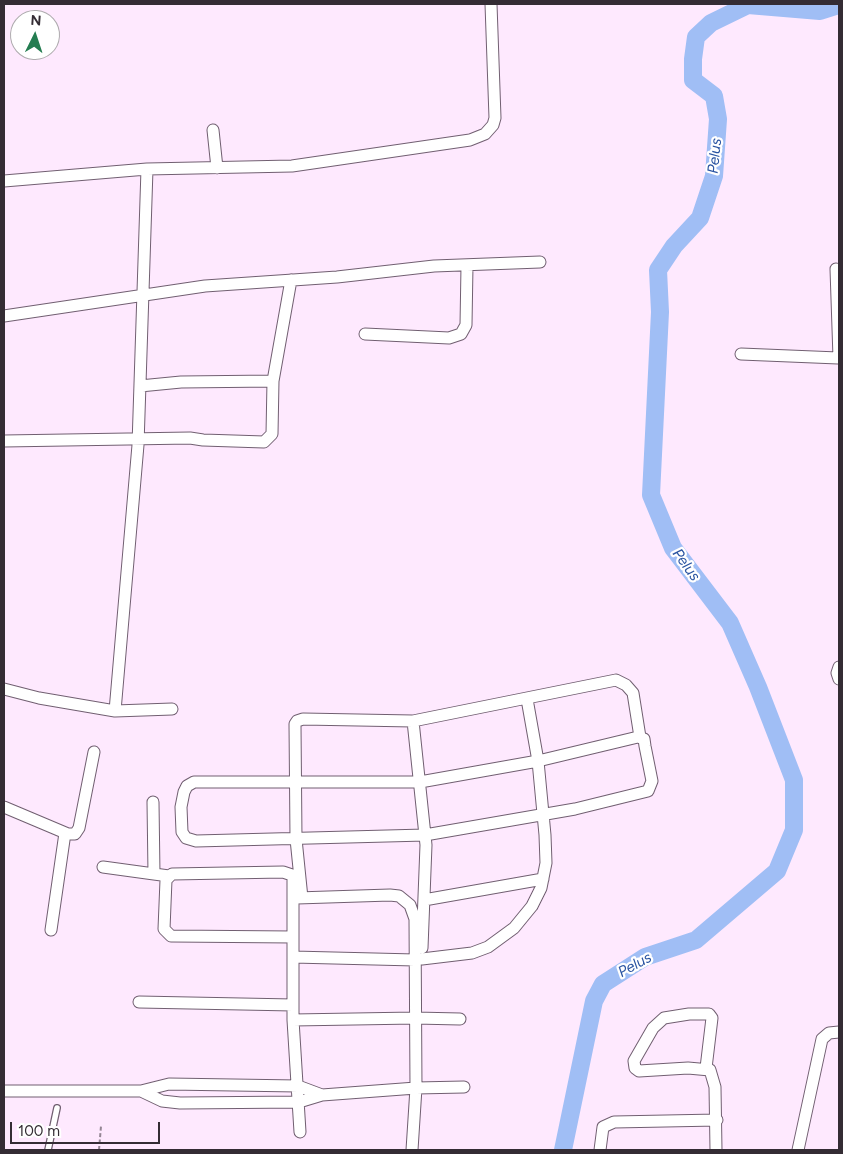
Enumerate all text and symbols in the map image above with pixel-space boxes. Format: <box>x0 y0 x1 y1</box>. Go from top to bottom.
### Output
north arrow <box>10 10 60 60</box>
text: N <box>30 12 42 29</box>
water label: Pelus <box>704 137 726 175</box>
water label: Pelus <box>668 545 704 585</box>
water label: Pelus <box>615 949 655 981</box>
scale bar <box>12 1112 162 1144</box>
text: 100 m <box>18 1122 60 1140</box>

